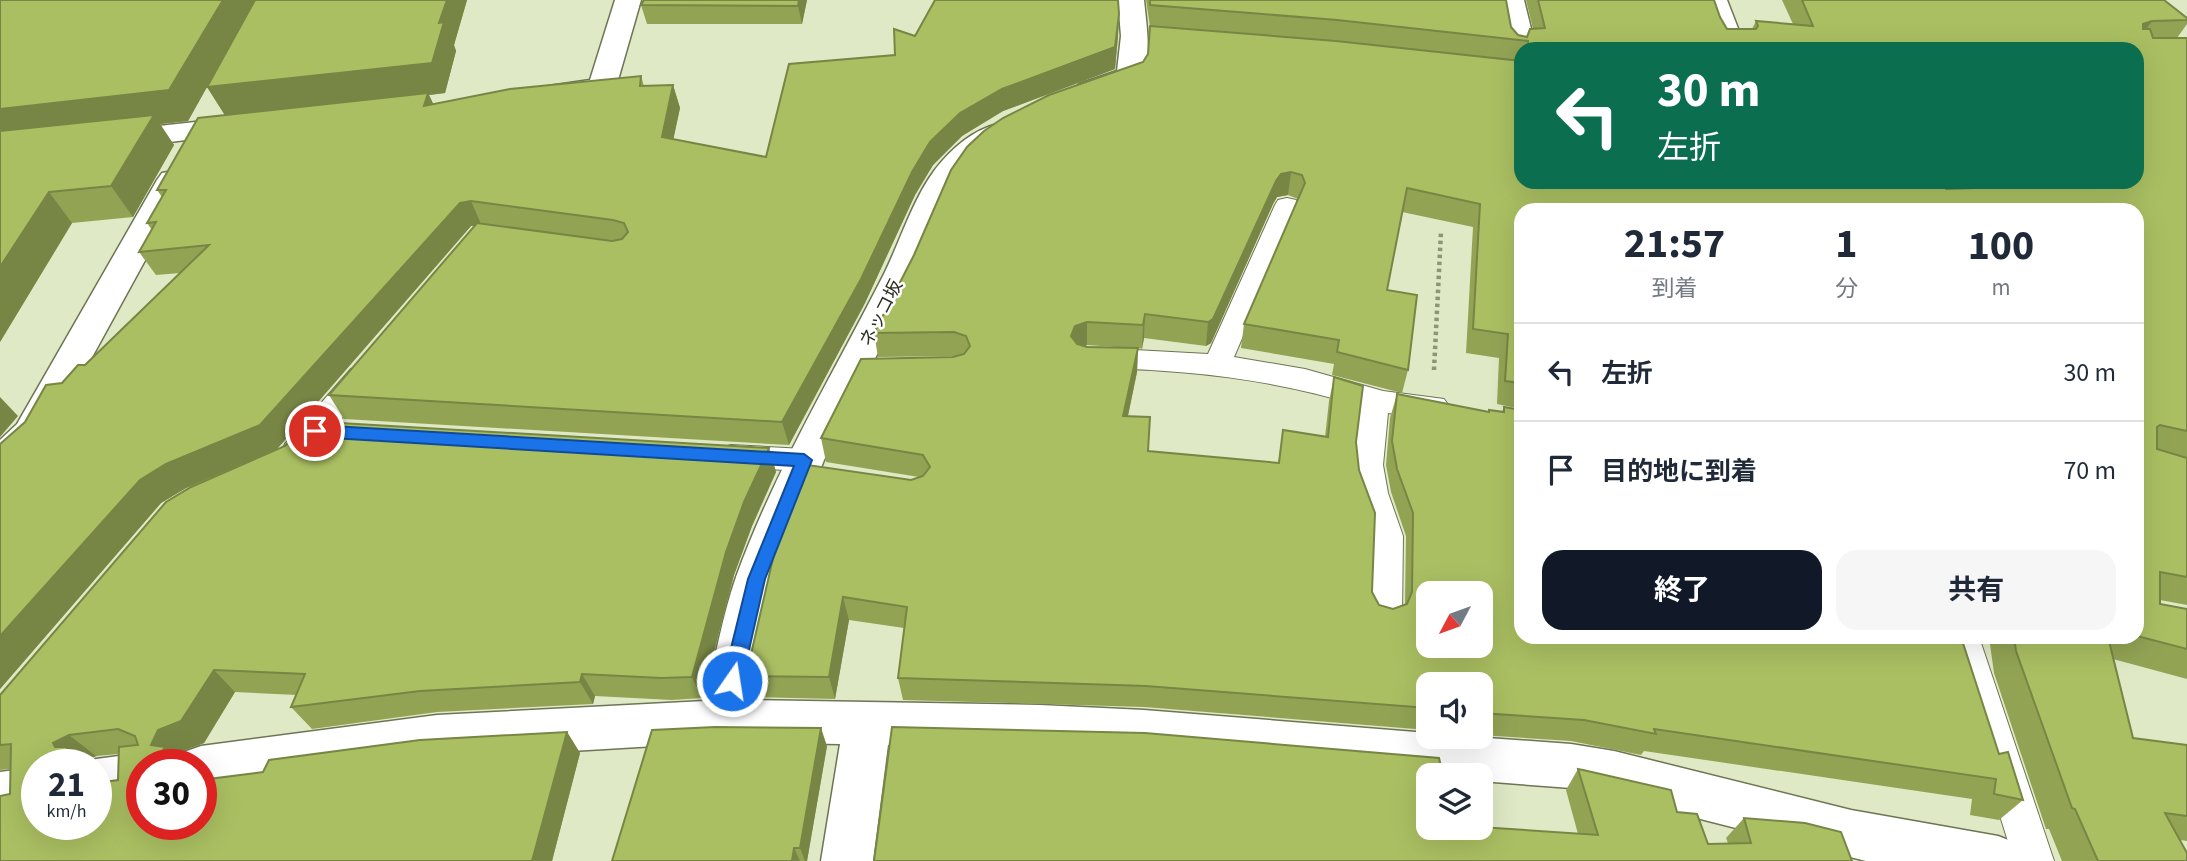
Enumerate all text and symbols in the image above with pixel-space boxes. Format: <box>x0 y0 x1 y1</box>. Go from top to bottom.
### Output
text: 30 m <box>1657 56 1761 126</box>
icon: left <box>1542 70 1633 161</box>
text: 左折 <box>1657 125 1721 171</box>
text: 21:57 <box>1624 214 1725 274</box>
text: 1 <box>1835 214 1857 274</box>
text: 100 <box>1968 216 2034 276</box>
text: m <box>1991 271 2010 304</box>
text: 到着 <box>1651 272 1697 305</box>
text: 分 <box>1835 272 1858 305</box>
street label: ネッコ坂 <box>854 275 909 351</box>
icon: left <box>1542 353 1580 391</box>
text: 30 m <box>2063 354 2116 391</box>
text: 左折 <box>1601 355 1653 392</box>
pin <box>285 401 345 461</box>
icon: arrive <box>296 412 334 450</box>
icon: arrive <box>1542 451 1580 489</box>
text: 70 m <box>2063 452 2116 489</box>
text: 目的地に到着 <box>1601 453 1757 490</box>
button: 終了 <box>1542 550 1822 630</box>
button: 共有 <box>1836 550 2116 630</box>
north arrow <box>1416 581 1493 658</box>
map controls <box>1416 581 1493 840</box>
position arrow <box>695 644 769 718</box>
button: sound <box>1416 672 1493 749</box>
speed limit sign: 30 <box>126 749 217 840</box>
text: 21 <box>48 760 85 810</box>
button: layers <box>1416 763 1493 840</box>
text: km/h <box>47 799 86 824</box>

